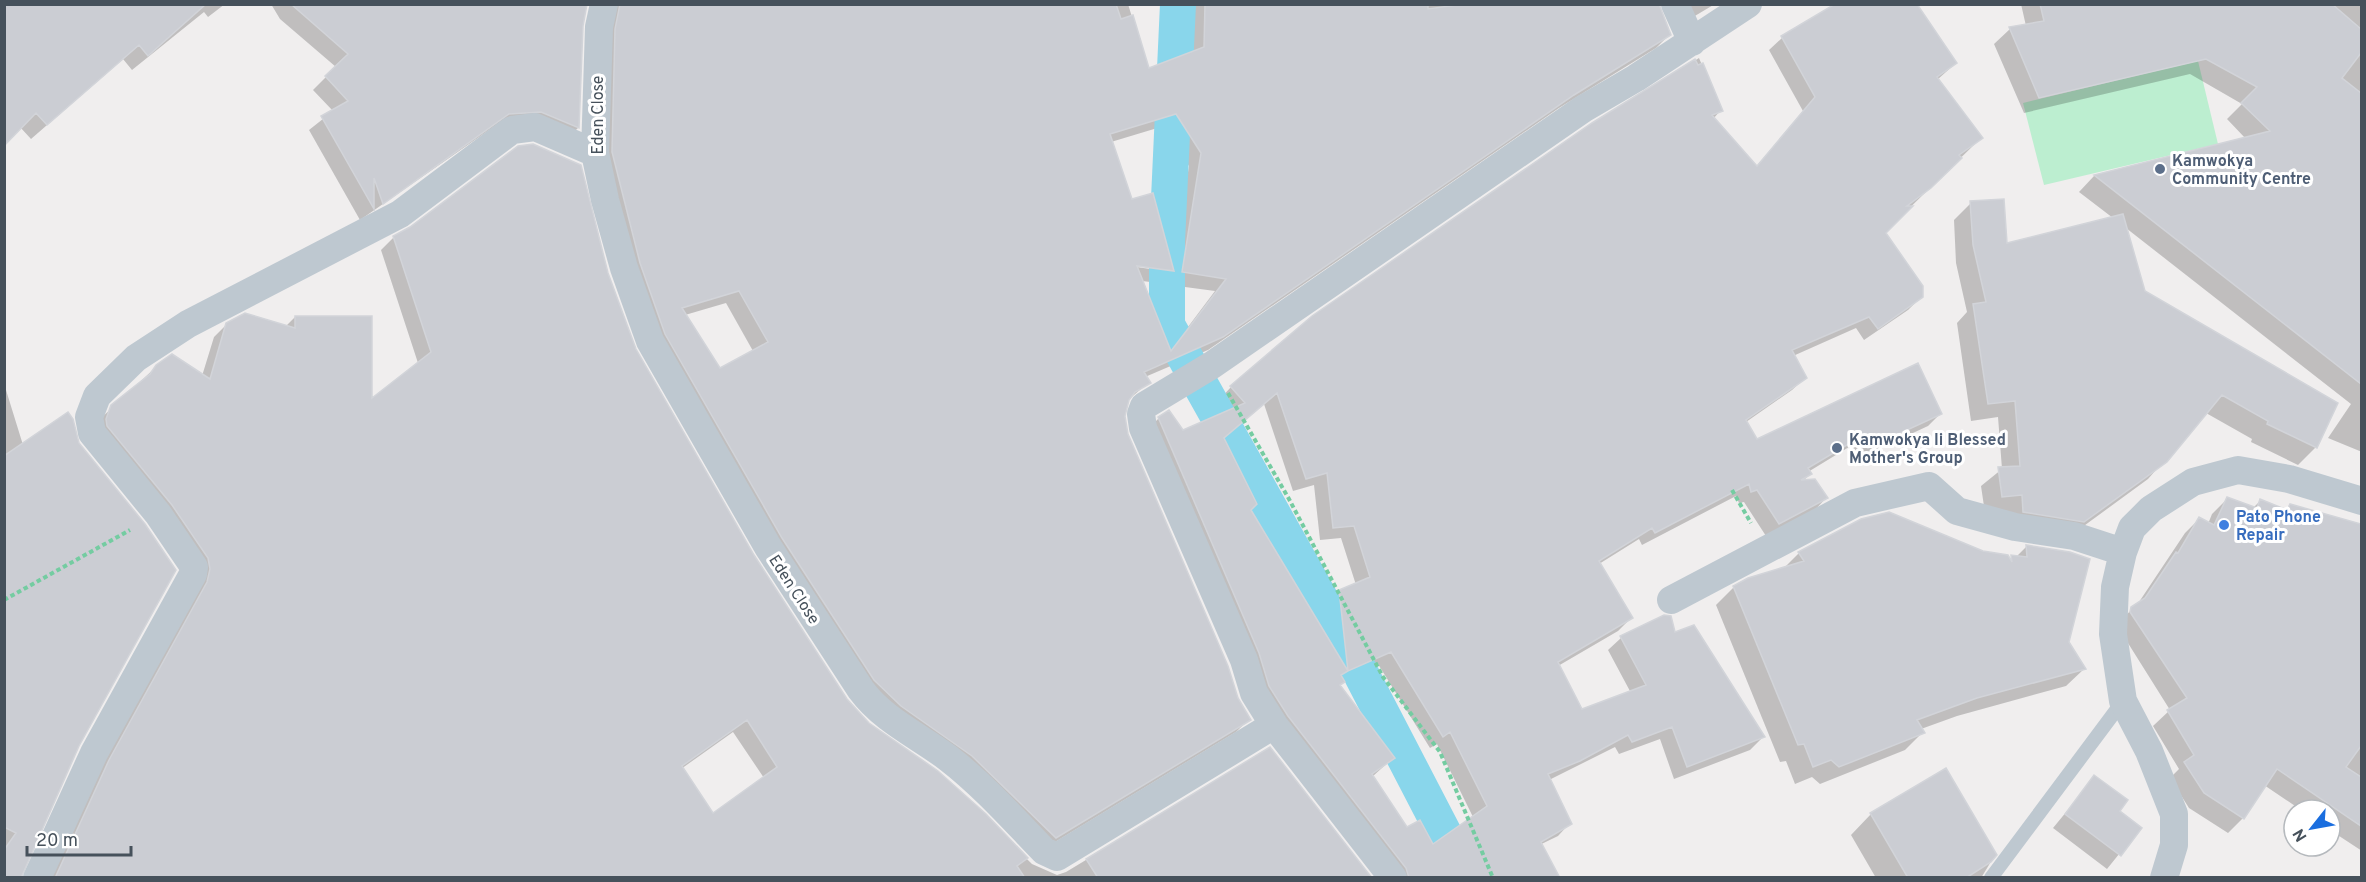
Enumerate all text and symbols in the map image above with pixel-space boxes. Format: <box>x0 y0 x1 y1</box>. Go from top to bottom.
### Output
street label: Eden Close <box>589 76 609 154</box>
place label: Kamwokya Community Centre <box>2172 152 2311 190</box>
marker: Kamwokya Community Centre <box>2153 162 2167 176</box>
place label: Kamwokya Ii Blessed Mother's Group <box>1849 431 2006 469</box>
marker: Kamwokya Ii Blessed Mother's Group <box>1830 441 1844 455</box>
place label: Pato Phone Repair <box>2236 508 2321 546</box>
marker: Pato Phone Repair <box>2217 518 2231 532</box>
street label: Eden Close <box>763 552 823 629</box>
north arrow <box>2282 798 2342 858</box>
scale bar <box>27 819 130 857</box>
text: N <box>2289 825 2312 845</box>
text: 20 m <box>36 830 78 853</box>

